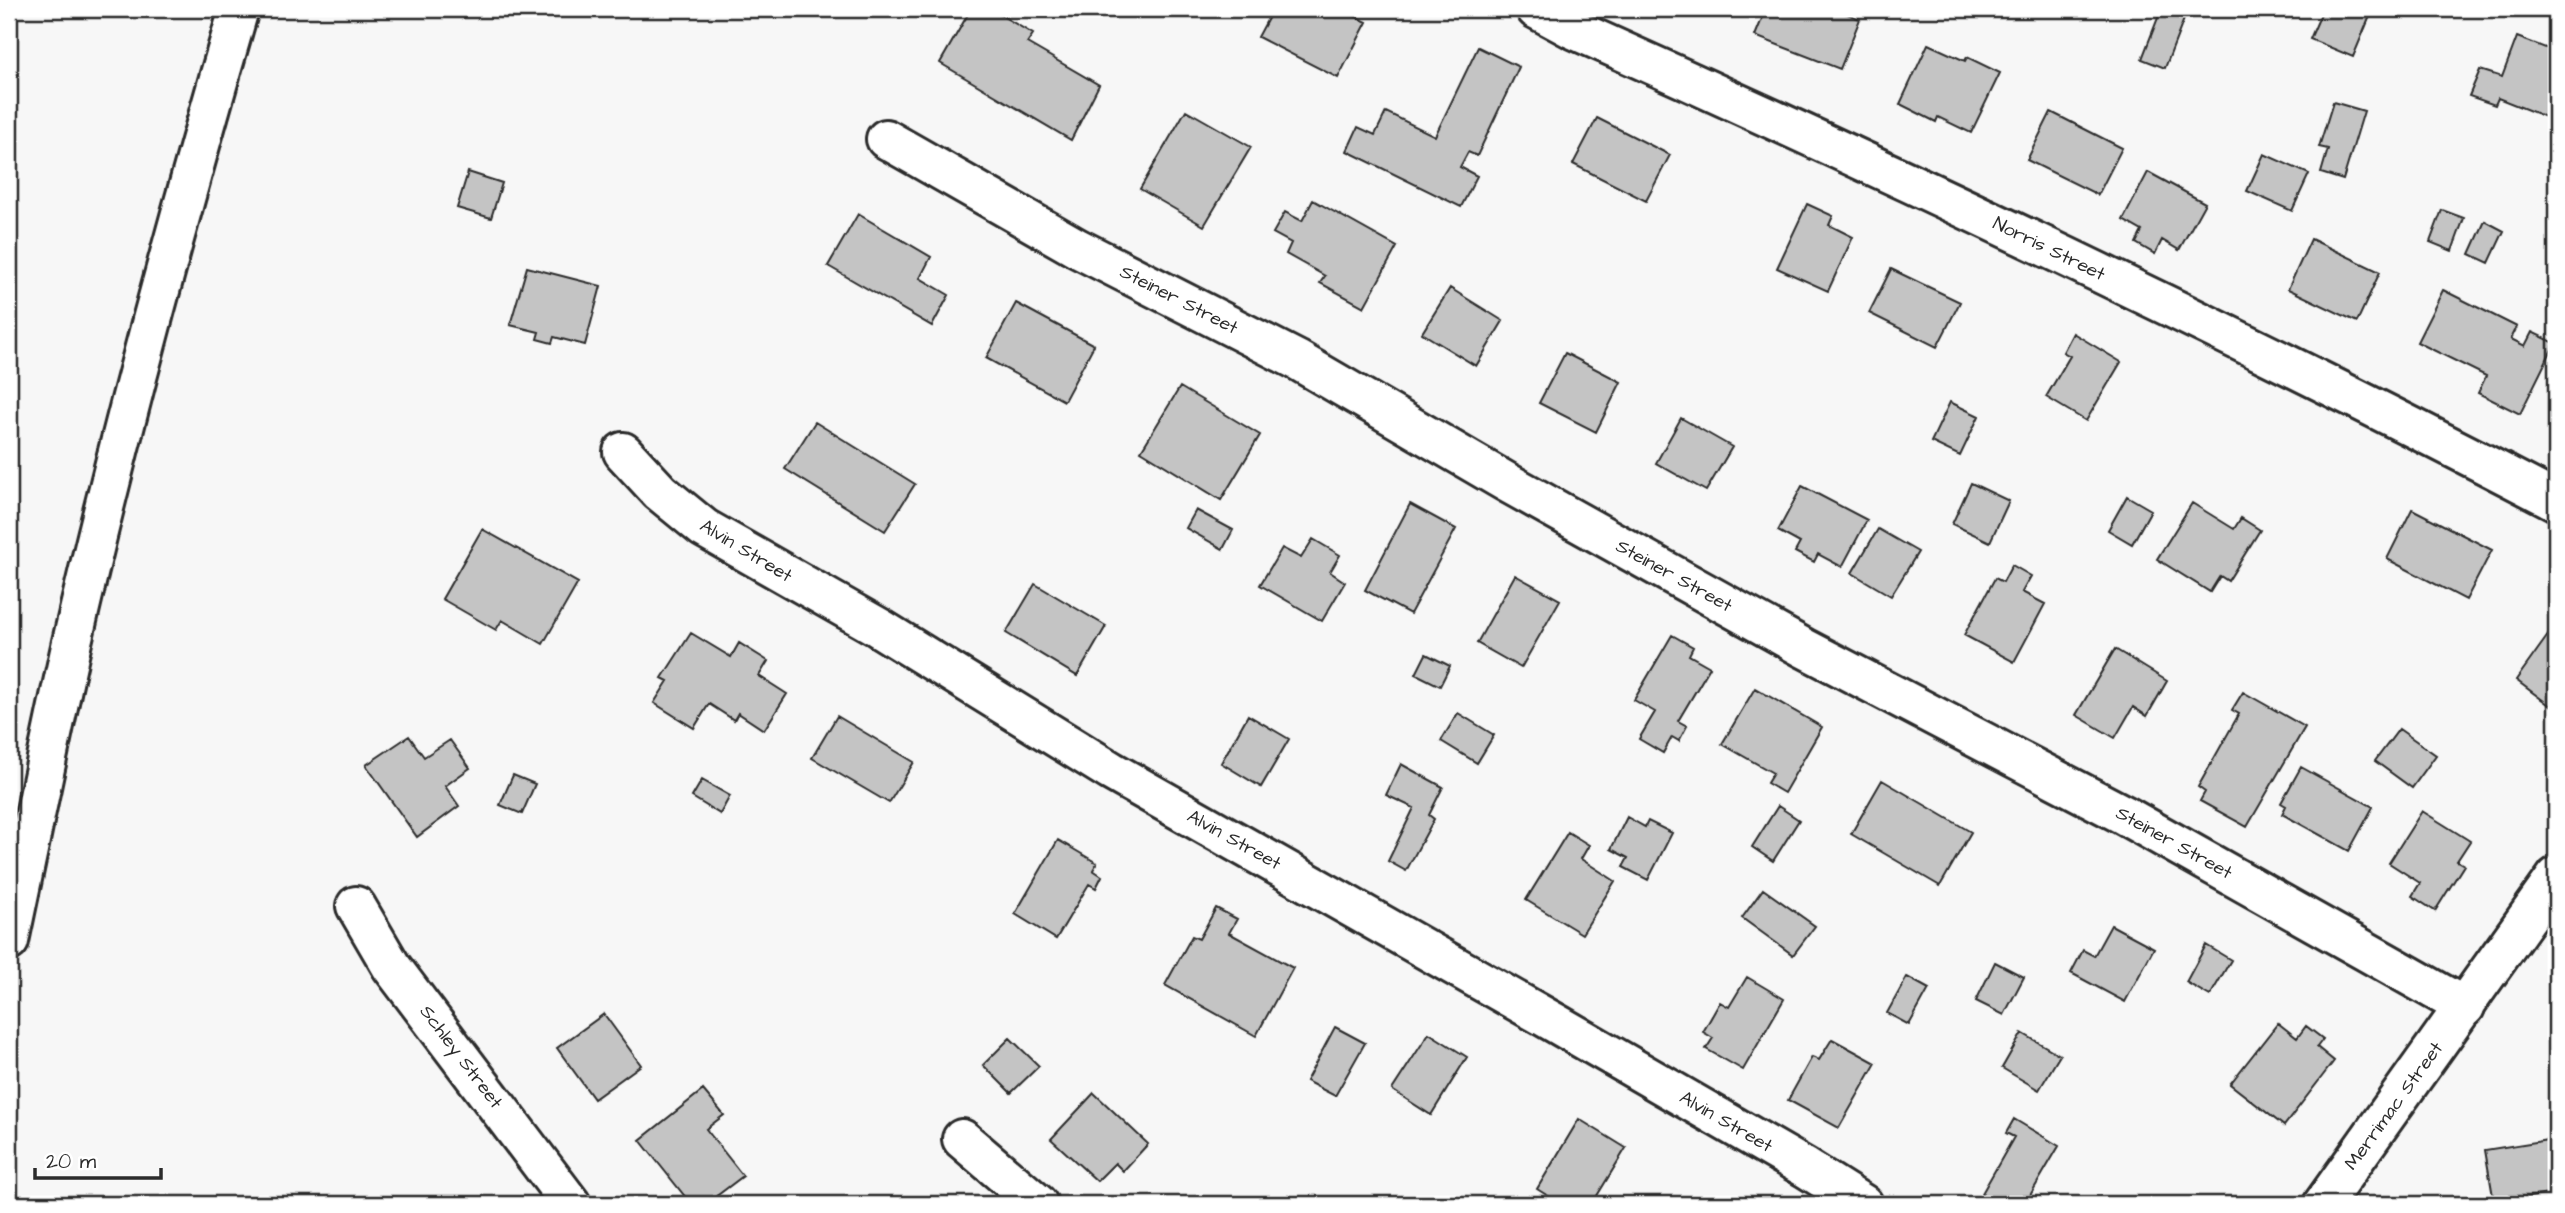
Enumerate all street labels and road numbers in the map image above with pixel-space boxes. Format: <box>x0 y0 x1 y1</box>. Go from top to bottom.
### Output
street label: Norris Street <box>1988 210 2110 288</box>
street label: Steiner Street <box>1115 259 1243 342</box>
street label: Alvin Street <box>695 513 798 589</box>
street label: Steiner Street <box>1611 533 1737 619</box>
street label: Steiner Street <box>2111 800 2237 886</box>
street label: Alvin Street <box>1182 803 1286 877</box>
street label: Schley Street <box>412 1000 509 1115</box>
street label: Merrimac Street <box>2338 1036 2450 1176</box>
street label: Alvin Street <box>1674 1084 1778 1160</box>

